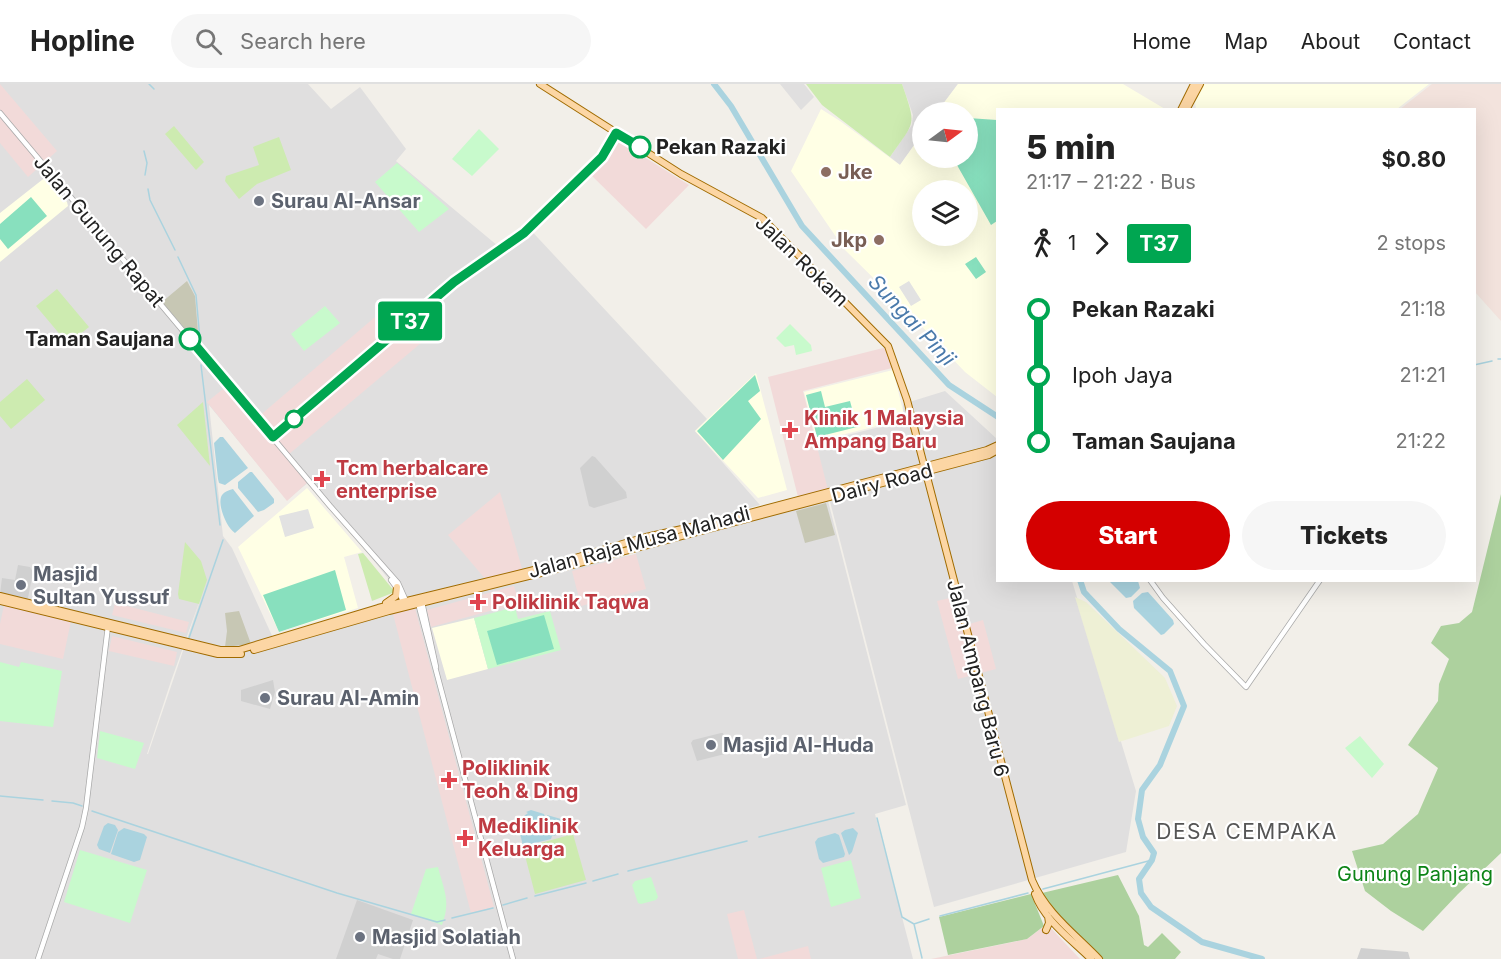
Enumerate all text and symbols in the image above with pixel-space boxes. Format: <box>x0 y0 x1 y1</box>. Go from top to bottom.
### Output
search box <box>171 14 591 68</box>
text: Hopline <box>30 24 135 58</box>
icon: search <box>192 25 225 58</box>
text: Search here <box>240 28 366 54</box>
text: Home <box>1132 29 1191 54</box>
text: Map <box>1224 29 1268 54</box>
text: About <box>1301 29 1360 54</box>
text: Contact <box>1393 29 1471 54</box>
north arrow <box>912 102 978 168</box>
map controls <box>912 102 978 246</box>
text: 5 min <box>1026 127 1116 167</box>
place label: Pekan Razaki <box>656 135 786 159</box>
marker: Pekan Razaki <box>629 136 651 158</box>
text: $0.80 <box>1382 146 1446 172</box>
street label: Jalan Gunung Rapat <box>29 150 170 312</box>
place label: Jke <box>838 160 873 184</box>
marker: Jke <box>819 165 833 179</box>
text: 21:17 – 21:22 · Bus <box>1026 170 1196 194</box>
button: layers <box>912 180 978 246</box>
place label: Surau Al-Ansar <box>271 189 421 213</box>
marker: Surau Al-Ansar <box>252 194 266 208</box>
street label: Jalan Rokam <box>750 211 854 311</box>
icon: walk <box>1026 227 1059 260</box>
icon: forward <box>1085 227 1118 260</box>
place label: Jkp <box>831 228 867 252</box>
text: 1 <box>1068 231 1076 255</box>
text: T37 <box>1139 231 1179 256</box>
text: 2 stops <box>1376 231 1446 255</box>
marker: Jkp <box>872 233 886 247</box>
water label: Sungai Pinji <box>863 269 961 372</box>
text: Pekan Razaki <box>1072 296 1215 322</box>
text: 21:18 <box>1399 297 1446 321</box>
line badge: T37 <box>376 302 444 340</box>
text: T37 <box>390 309 430 334</box>
place label: Taman Saujana <box>25 327 174 351</box>
marker: Taman Saujana <box>179 328 201 350</box>
text: Ipoh Jaya <box>1072 362 1173 388</box>
text: 21:21 <box>1400 363 1446 387</box>
place label: Klinik 1 Malaysia Ampang Baru <box>804 406 964 453</box>
unlabelled marker <box>285 410 303 428</box>
marker: Klinik 1 Malaysia Ampang Baru <box>781 421 799 439</box>
text: Taman Saujana <box>1072 428 1236 454</box>
text: 21:22 <box>1396 429 1446 453</box>
place label: Tcm herbalcare enterprise <box>336 456 488 503</box>
street label: Dairy Road <box>829 458 935 508</box>
marker: Tcm herbalcare enterprise <box>313 470 331 488</box>
street label: Jalan Raja Musa Mahadi <box>525 501 753 583</box>
button: Start <box>1026 501 1230 570</box>
button: Tickets <box>1242 501 1446 570</box>
place label: Masjid Sultan Yussuf <box>33 562 170 609</box>
street label: Jalan Ampang Baru 6 <box>942 577 1014 779</box>
marker: Masjid Sultan Yussuf <box>14 578 28 592</box>
place label: Poliklinik Taqwa <box>492 590 649 614</box>
marker: Poliklinik Taqwa <box>469 593 487 611</box>
place label: Surau Al-Amin <box>277 686 419 710</box>
marker: Surau Al-Amin <box>258 691 272 705</box>
place label: Masjid Al-Huda <box>723 733 874 757</box>
marker: Masjid Al-Huda <box>704 738 718 752</box>
place label: Poliklinik Teoh & Ding <box>462 756 578 803</box>
marker: Poliklinik Teoh & Ding <box>440 771 458 789</box>
place label: Mediklinik Keluarga <box>478 814 579 861</box>
district label: DESA CEMPAKA <box>1156 819 1338 844</box>
marker: Mediklinik Keluarga <box>456 829 474 847</box>
park label: Gunung Panjang <box>1337 862 1493 886</box>
place label: Masjid Solatiah <box>372 925 521 949</box>
marker: Masjid Solatiah <box>353 930 367 944</box>

